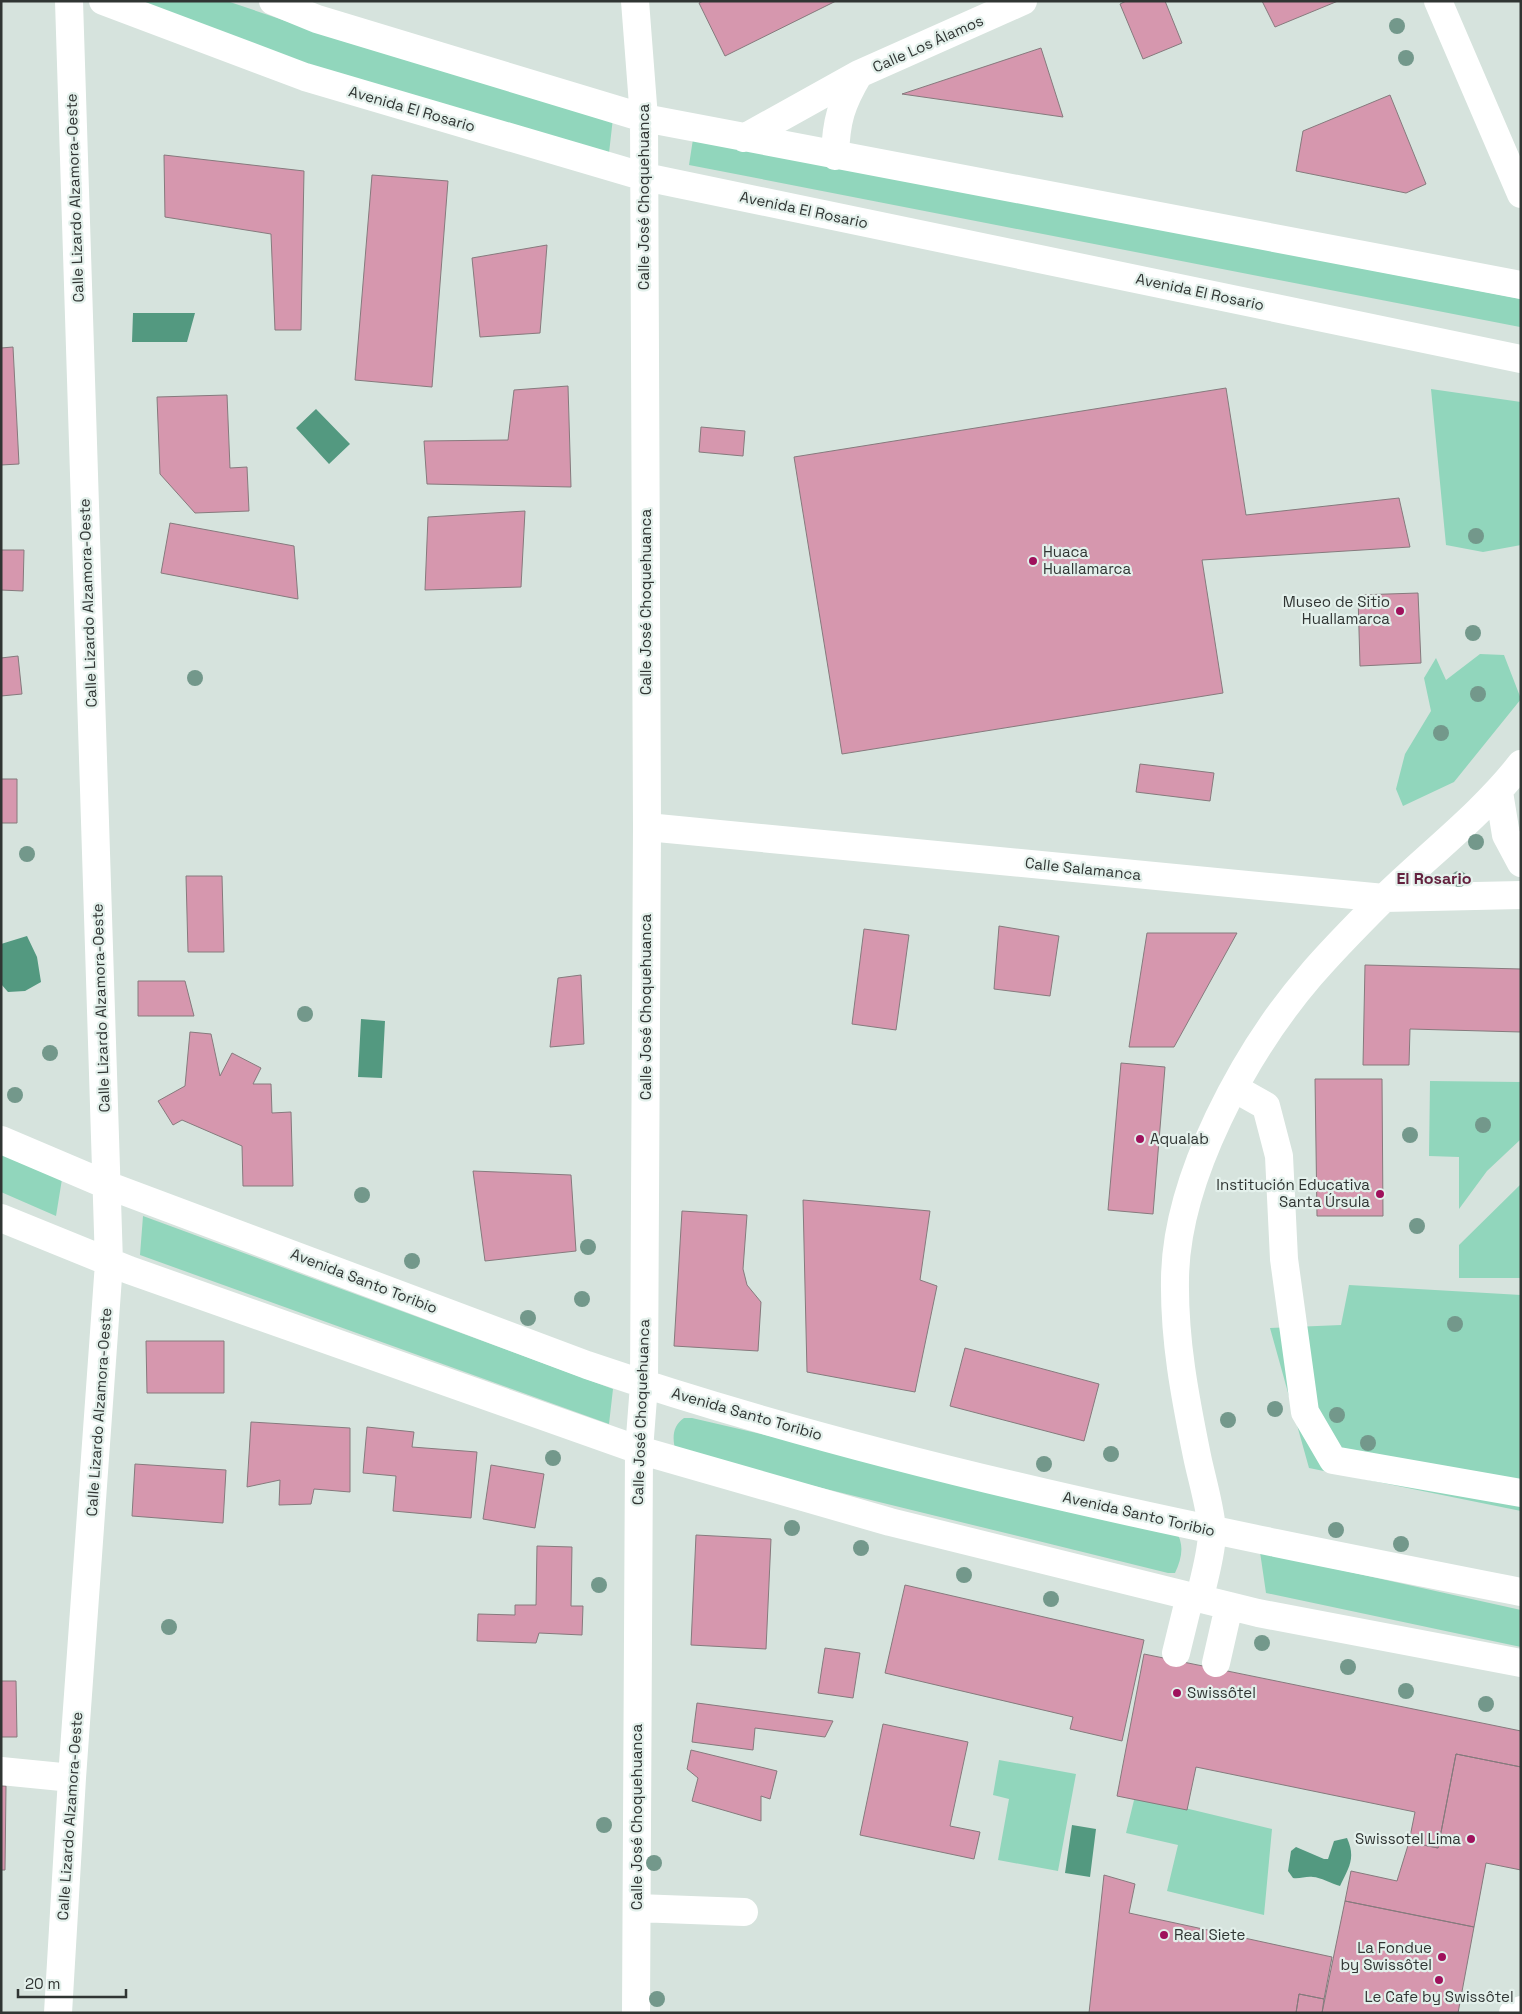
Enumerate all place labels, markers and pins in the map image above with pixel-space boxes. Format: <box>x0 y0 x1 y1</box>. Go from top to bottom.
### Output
place label: Huaca Huallamarca <box>1043 542 1132 578</box>
marker: Huaca Huallamarca <box>1027 555 1039 567</box>
place label: Museo de Sitio Huallamarca <box>1283 592 1390 628</box>
marker: Museo de Sitio Huallamarca <box>1394 605 1406 617</box>
place label: Aqualab <box>1150 1129 1209 1148</box>
marker: Aqualab <box>1134 1133 1146 1145</box>
place label: Institución Educativa Santa Úrsula <box>1216 1175 1370 1211</box>
marker: Institución Educativa Santa Úrsula <box>1374 1188 1386 1200</box>
place label: Swissôtel <box>1187 1683 1256 1702</box>
marker: Swissôtel <box>1171 1687 1183 1699</box>
place label: Swissotel Lima <box>1355 1829 1461 1848</box>
marker: Swissotel Lima <box>1465 1833 1477 1845</box>
place label: Real Siete <box>1174 1925 1246 1944</box>
marker: Real Siete <box>1158 1929 1170 1941</box>
place label: La Fondue by Swissôtel <box>1340 1938 1432 1974</box>
marker: La Fondue by Swissôtel <box>1436 1951 1448 1963</box>
marker: Le Cafe by Swissôtel <box>1433 1974 1445 1986</box>
place label: Le Cafe by Swissôtel <box>1364 1987 1514 2006</box>

